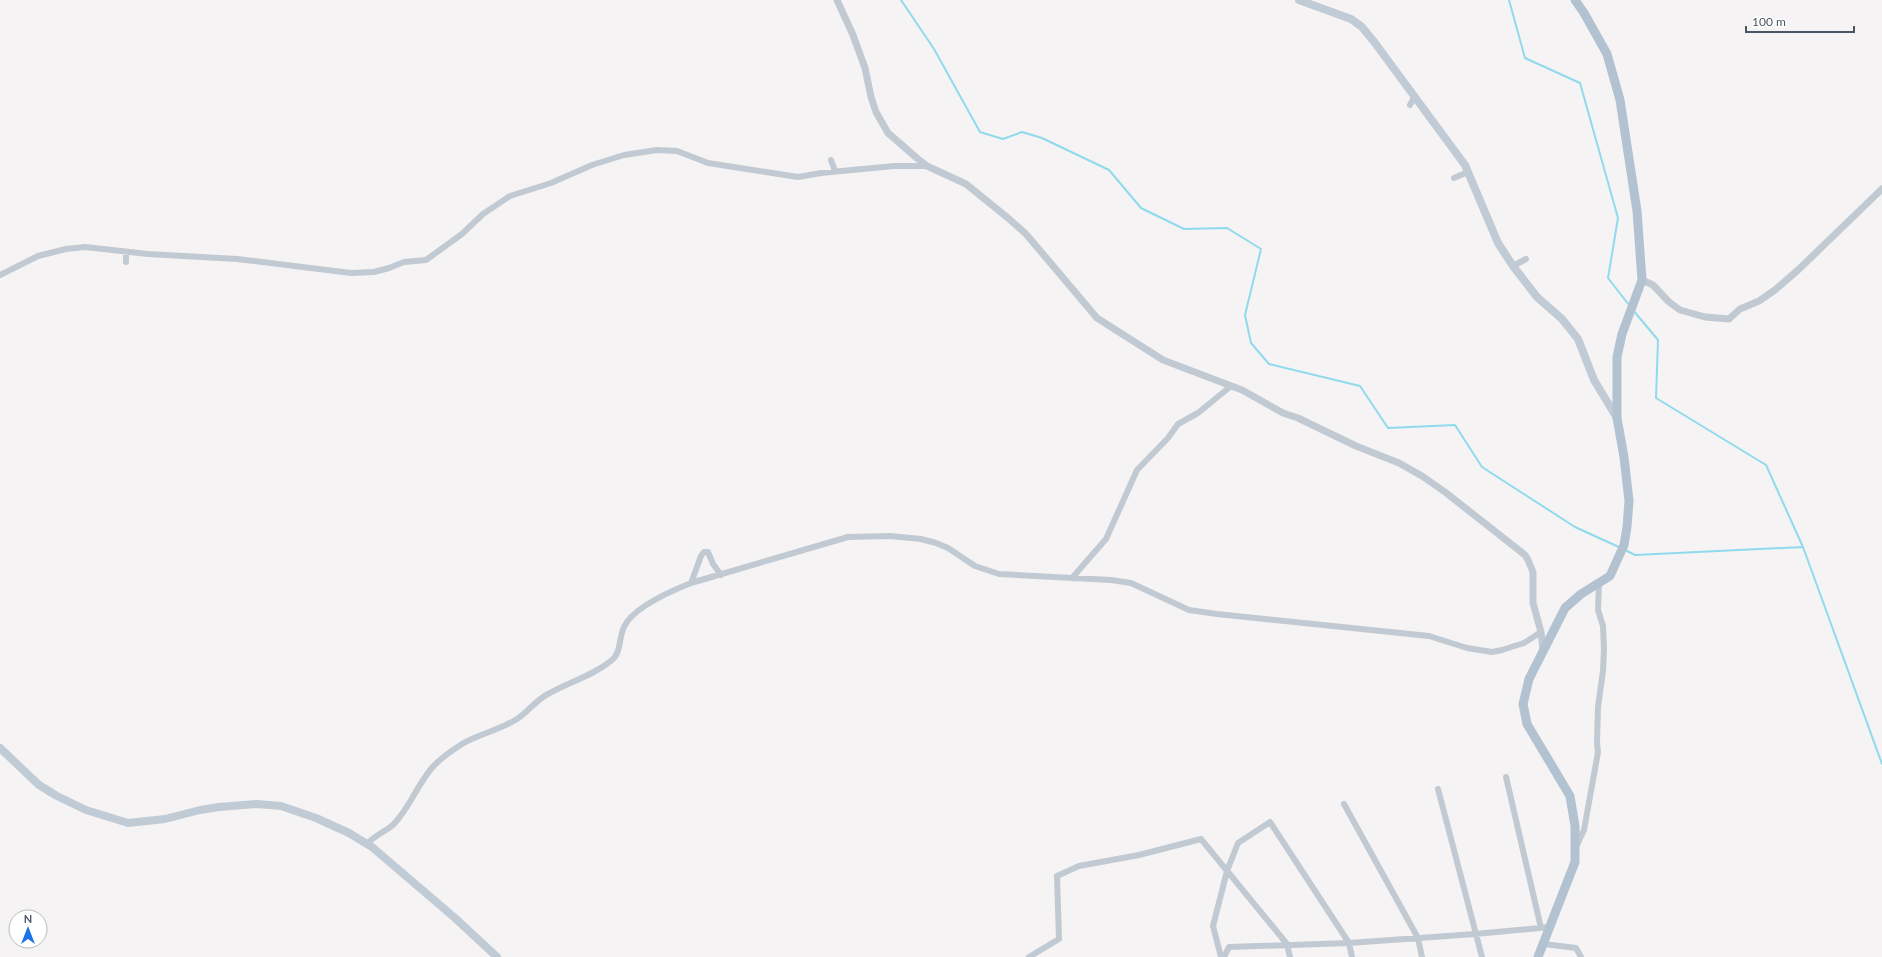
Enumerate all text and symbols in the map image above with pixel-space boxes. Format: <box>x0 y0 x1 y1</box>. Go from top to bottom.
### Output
scale bar <box>1746 8 1854 34</box>
text: 100 m <box>1752 14 1786 29</box>
north arrow <box>8 909 48 949</box>
text: N <box>24 912 32 925</box>

